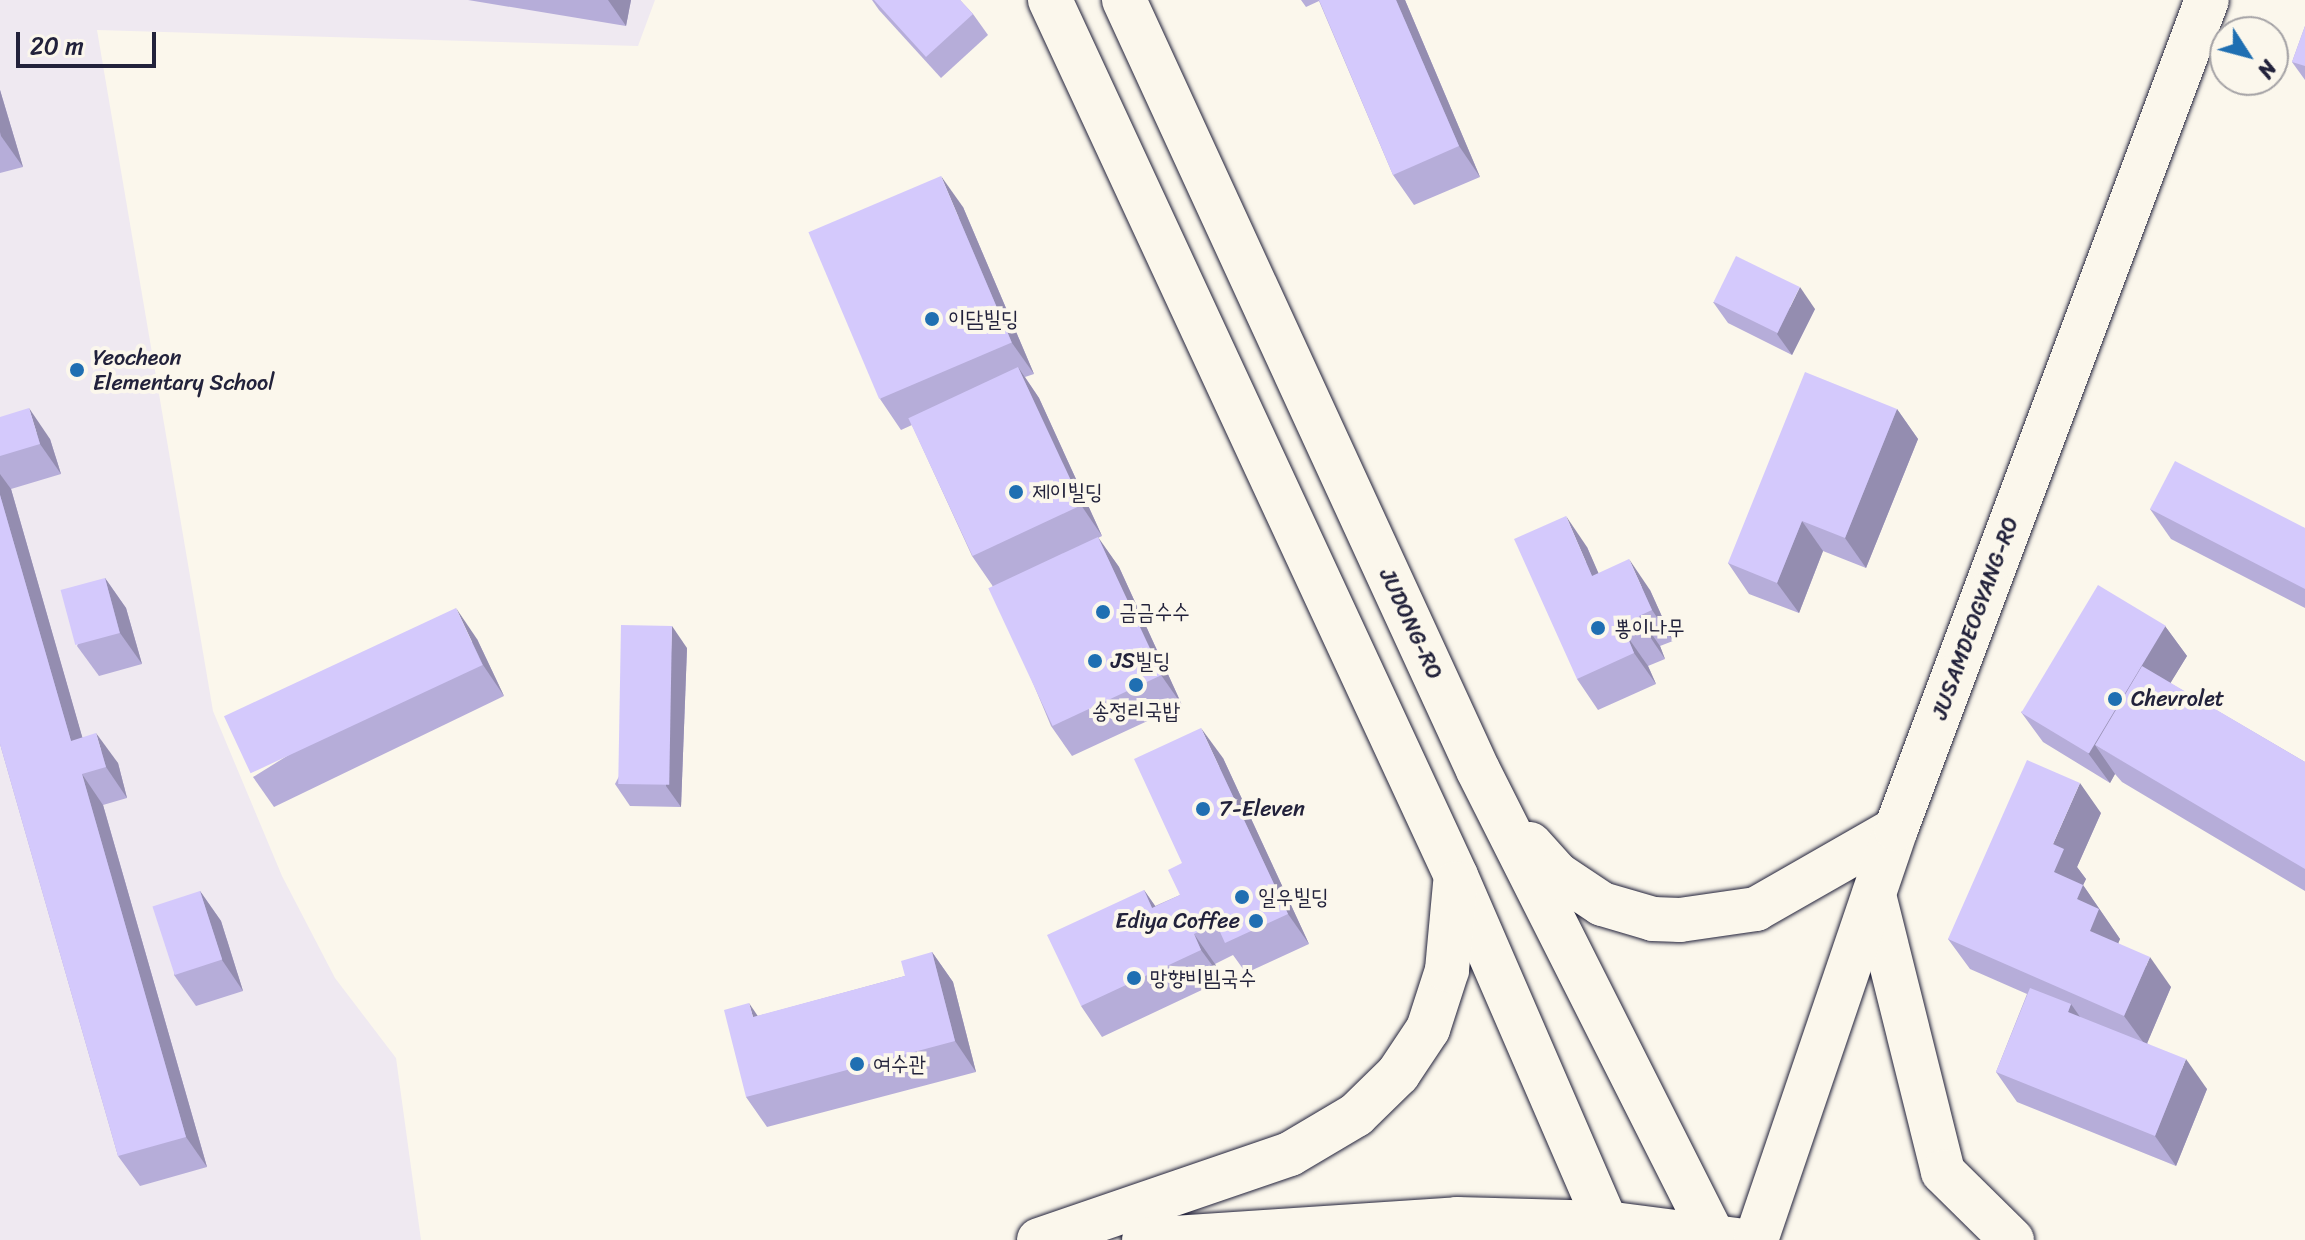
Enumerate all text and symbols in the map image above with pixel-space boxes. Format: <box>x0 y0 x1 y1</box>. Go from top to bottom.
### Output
scale bar <box>20 16 160 66</box>
north arrow <box>2209 16 2289 96</box>
text: 20 m <box>30 25 84 67</box>
text: N <box>2247 52 2287 87</box>
place label: 이담빌딩 <box>948 306 1019 332</box>
marker: 이담빌딩 <box>923 310 941 328</box>
place label: Yeocheon Elementary School <box>93 344 275 396</box>
marker: Yeocheon Elementary School <box>68 361 86 379</box>
place label: 제이빌딩 <box>1032 479 1103 505</box>
marker: 제이빌딩 <box>1007 483 1025 501</box>
street label: JUSAMDEOGYANG-RO <box>1926 513 2024 723</box>
street label: JUDONG-RO <box>1374 564 1448 684</box>
place label: 금금수수 <box>1119 599 1190 625</box>
marker: 금금수수 <box>1094 603 1112 621</box>
place label: 뽕이나무 <box>1614 615 1685 641</box>
marker: 뽕이나무 <box>1589 619 1607 637</box>
place label: JS빌딩 <box>1111 648 1171 674</box>
marker: JS빌딩 <box>1086 652 1104 670</box>
marker: 송정리국밥 <box>1127 676 1145 694</box>
place label: Chevrolet <box>2131 686 2224 712</box>
marker: Chevrolet <box>2106 690 2124 708</box>
place label: 송정리국밥 <box>1092 698 1180 724</box>
place label: 7-Eleven <box>1219 796 1305 822</box>
marker: 7-Eleven <box>1194 800 1212 818</box>
place label: 일우빌딩 <box>1258 884 1329 910</box>
marker: 일우빌딩 <box>1233 888 1251 906</box>
place label: Ediya Coffee <box>1116 908 1240 934</box>
marker: Ediya Coffee <box>1247 912 1265 930</box>
place label: 망향비빔국수 <box>1150 965 1256 991</box>
marker: 망향비빔국수 <box>1125 969 1143 987</box>
place label: 여수관 <box>873 1051 926 1077</box>
marker: 여수관 <box>848 1055 866 1073</box>

